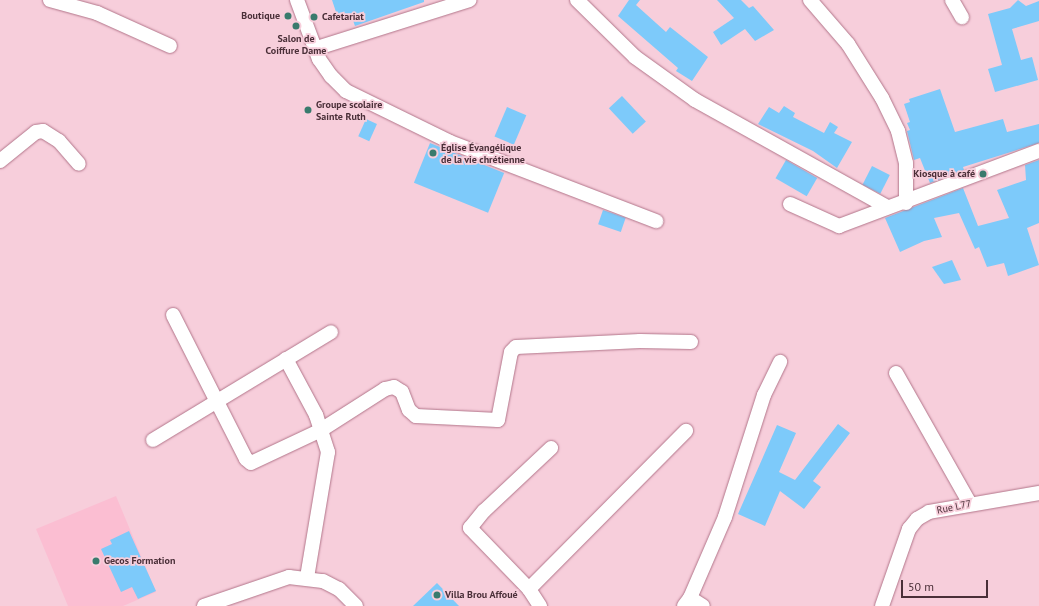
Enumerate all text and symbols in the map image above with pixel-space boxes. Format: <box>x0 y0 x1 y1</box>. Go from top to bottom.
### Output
place label: Boutique <box>241 10 280 22</box>
marker: Boutique <box>283 11 293 21</box>
place label: Cafetariat <box>322 11 364 23</box>
marker: Cafetariat <box>309 12 319 22</box>
marker: Salon de Coiffure Dame <box>291 21 301 31</box>
place label: Salon de Coiffure Dame <box>266 32 326 56</box>
place label: Groupe scolaire Sainte Ruth <box>316 98 382 122</box>
marker: Groupe scolaire Sainte Ruth <box>303 105 313 115</box>
place label: Église Évangélique de la vie chrétienne <box>441 141 525 164</box>
marker: Église Évangélique de la vie chrétienne <box>428 148 438 158</box>
place label: Kiosque à café <box>913 168 975 180</box>
marker: Kiosque à café <box>978 169 988 179</box>
street label: Rue L77 <box>936 497 972 517</box>
place label: Gecos Formation <box>104 555 175 567</box>
marker: Gecos Formation <box>91 556 101 566</box>
scale bar <box>903 572 990 598</box>
text: 50 m <box>908 579 934 594</box>
place label: Villa Brou Affoué <box>445 589 518 601</box>
marker: Villa Brou Affoué <box>432 590 442 600</box>

